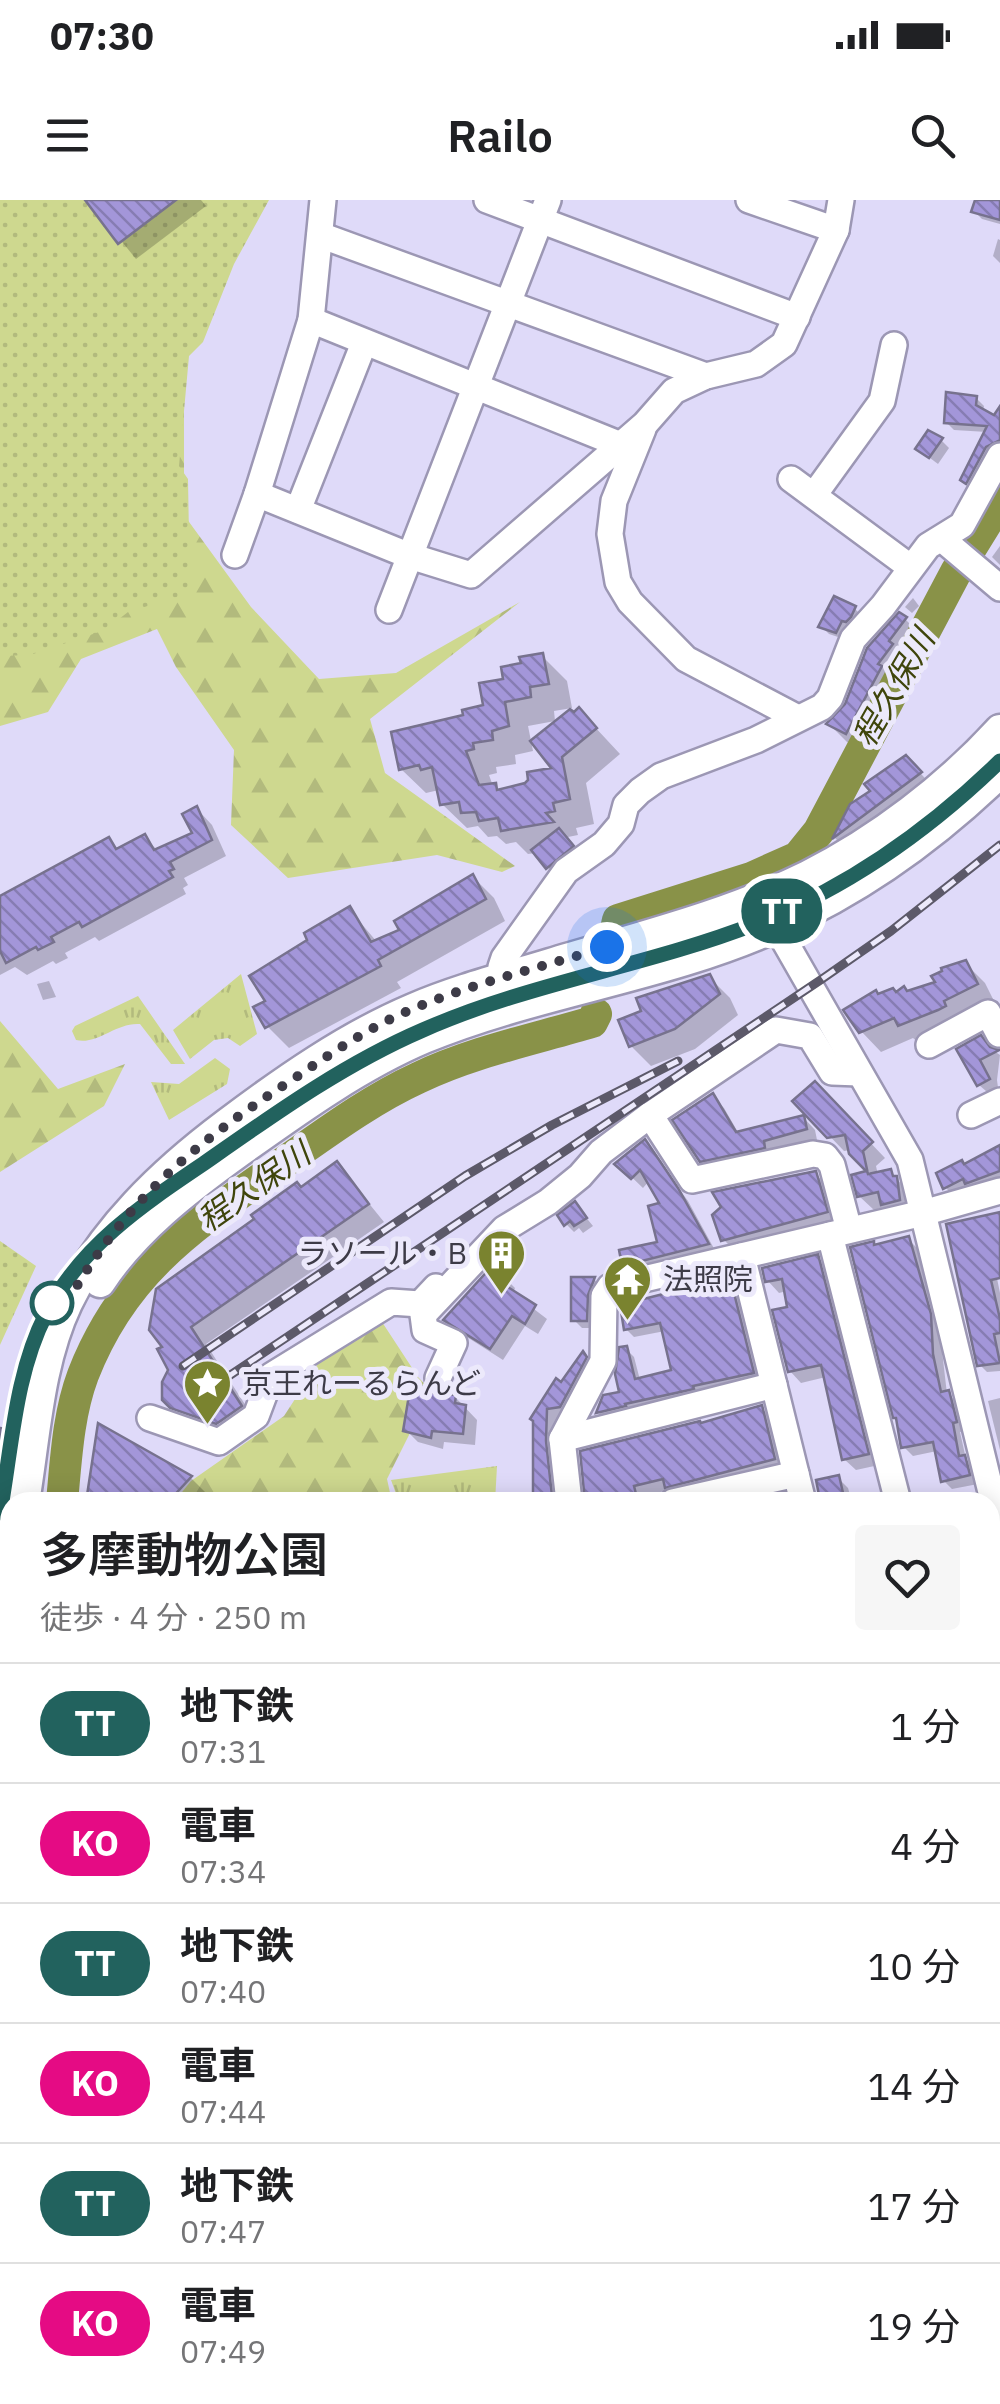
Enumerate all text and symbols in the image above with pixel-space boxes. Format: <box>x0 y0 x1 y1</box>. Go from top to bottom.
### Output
text: 07:30 <box>50 11 154 60</box>
text: Railo <box>447 106 553 164</box>
icon: menu <box>40 108 95 163</box>
icon: search <box>905 108 960 163</box>
water label: 程久保川 <box>843 619 945 753</box>
line badge: TT <box>737 878 827 944</box>
text: TT <box>761 888 803 934</box>
your location <box>582 922 632 972</box>
water label: 程久保川 <box>189 1131 320 1240</box>
building icon: ラソール・B <box>476 1228 528 1296</box>
place label: ラソール・B <box>297 1233 467 1272</box>
temple icon: 法照院 <box>602 1254 654 1322</box>
place label: 法照院 <box>663 1259 753 1298</box>
unlabelled marker <box>31 1282 73 1324</box>
place icon: 京王れーるらんど <box>181 1358 233 1426</box>
place label: 京王れーるらんど <box>242 1363 481 1402</box>
text: 多摩動物公園 <box>40 1523 328 1585</box>
button: heart <box>855 1525 960 1630</box>
text: 徒歩 · 4 分 · 250 m <box>40 1596 307 1638</box>
text: 地下鉄 <box>180 1680 294 1729</box>
text: TT <box>74 1700 116 1746</box>
text: 1 分 <box>890 1701 960 1750</box>
text: 07:31 <box>180 1730 266 1772</box>
text: 電車 <box>180 1800 256 1849</box>
text: KO <box>71 1820 119 1866</box>
text: 4 分 <box>890 1821 960 1870</box>
text: 07:34 <box>180 1850 266 1892</box>
text: 地下鉄 <box>180 1920 294 1969</box>
text: TT <box>74 1940 116 1986</box>
text: 10 分 <box>867 1941 960 1990</box>
text: 07:40 <box>180 1970 266 2012</box>
text: 電車 <box>180 2040 256 2089</box>
text: KO <box>71 2060 119 2106</box>
text: 14 分 <box>867 2061 960 2110</box>
text: 07:44 <box>180 2090 266 2132</box>
text: 地下鉄 <box>180 2160 294 2209</box>
text: TT <box>74 2180 116 2226</box>
text: 17 分 <box>867 2181 960 2230</box>
text: 07:47 <box>180 2210 266 2252</box>
text: 電車 <box>180 2280 256 2329</box>
text: KO <box>71 2300 119 2346</box>
text: 19 分 <box>867 2301 960 2350</box>
text: 07:49 <box>180 2330 266 2372</box>

